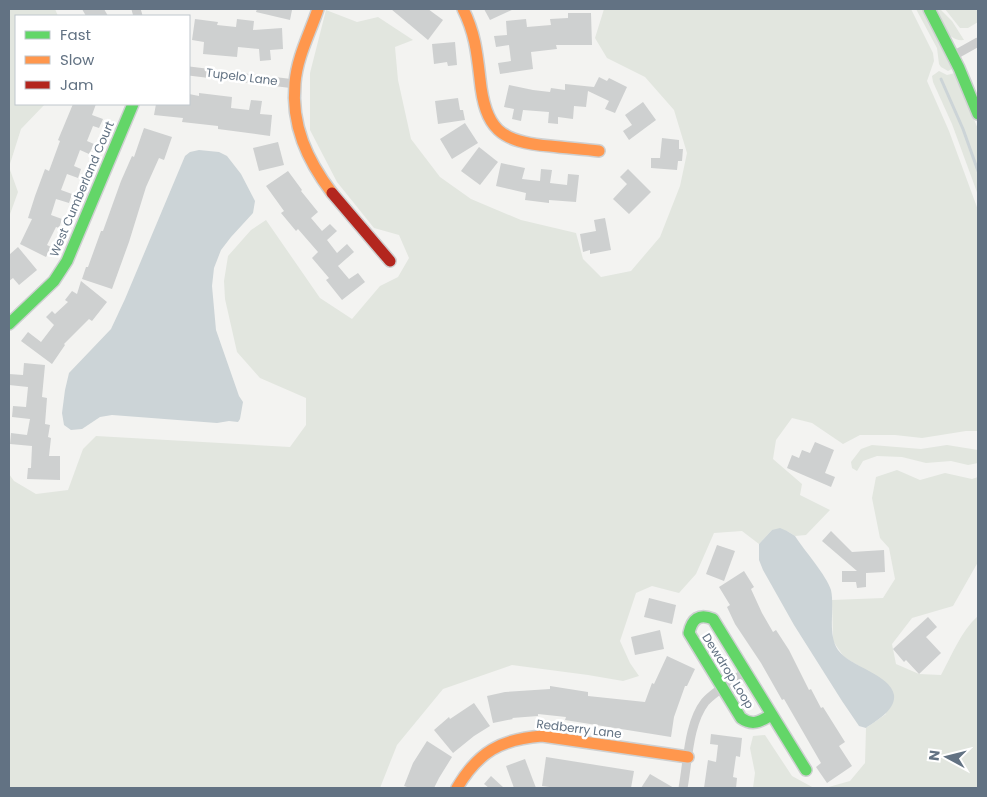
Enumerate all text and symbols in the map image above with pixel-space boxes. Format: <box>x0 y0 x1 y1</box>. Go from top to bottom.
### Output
legend <box>15 15 190 105</box>
text: Fast <box>60 24 91 45</box>
text: Slow <box>60 49 95 70</box>
street label: Tupelo Lane <box>205 64 279 89</box>
text: Jam <box>60 74 94 95</box>
street label: West Cumberland Court <box>45 118 118 259</box>
street label: Dewdrop Loop <box>698 630 758 712</box>
street label: Redberry Lane <box>535 715 623 742</box>
north arrow <box>922 732 972 782</box>
text: N <box>924 749 945 762</box>

